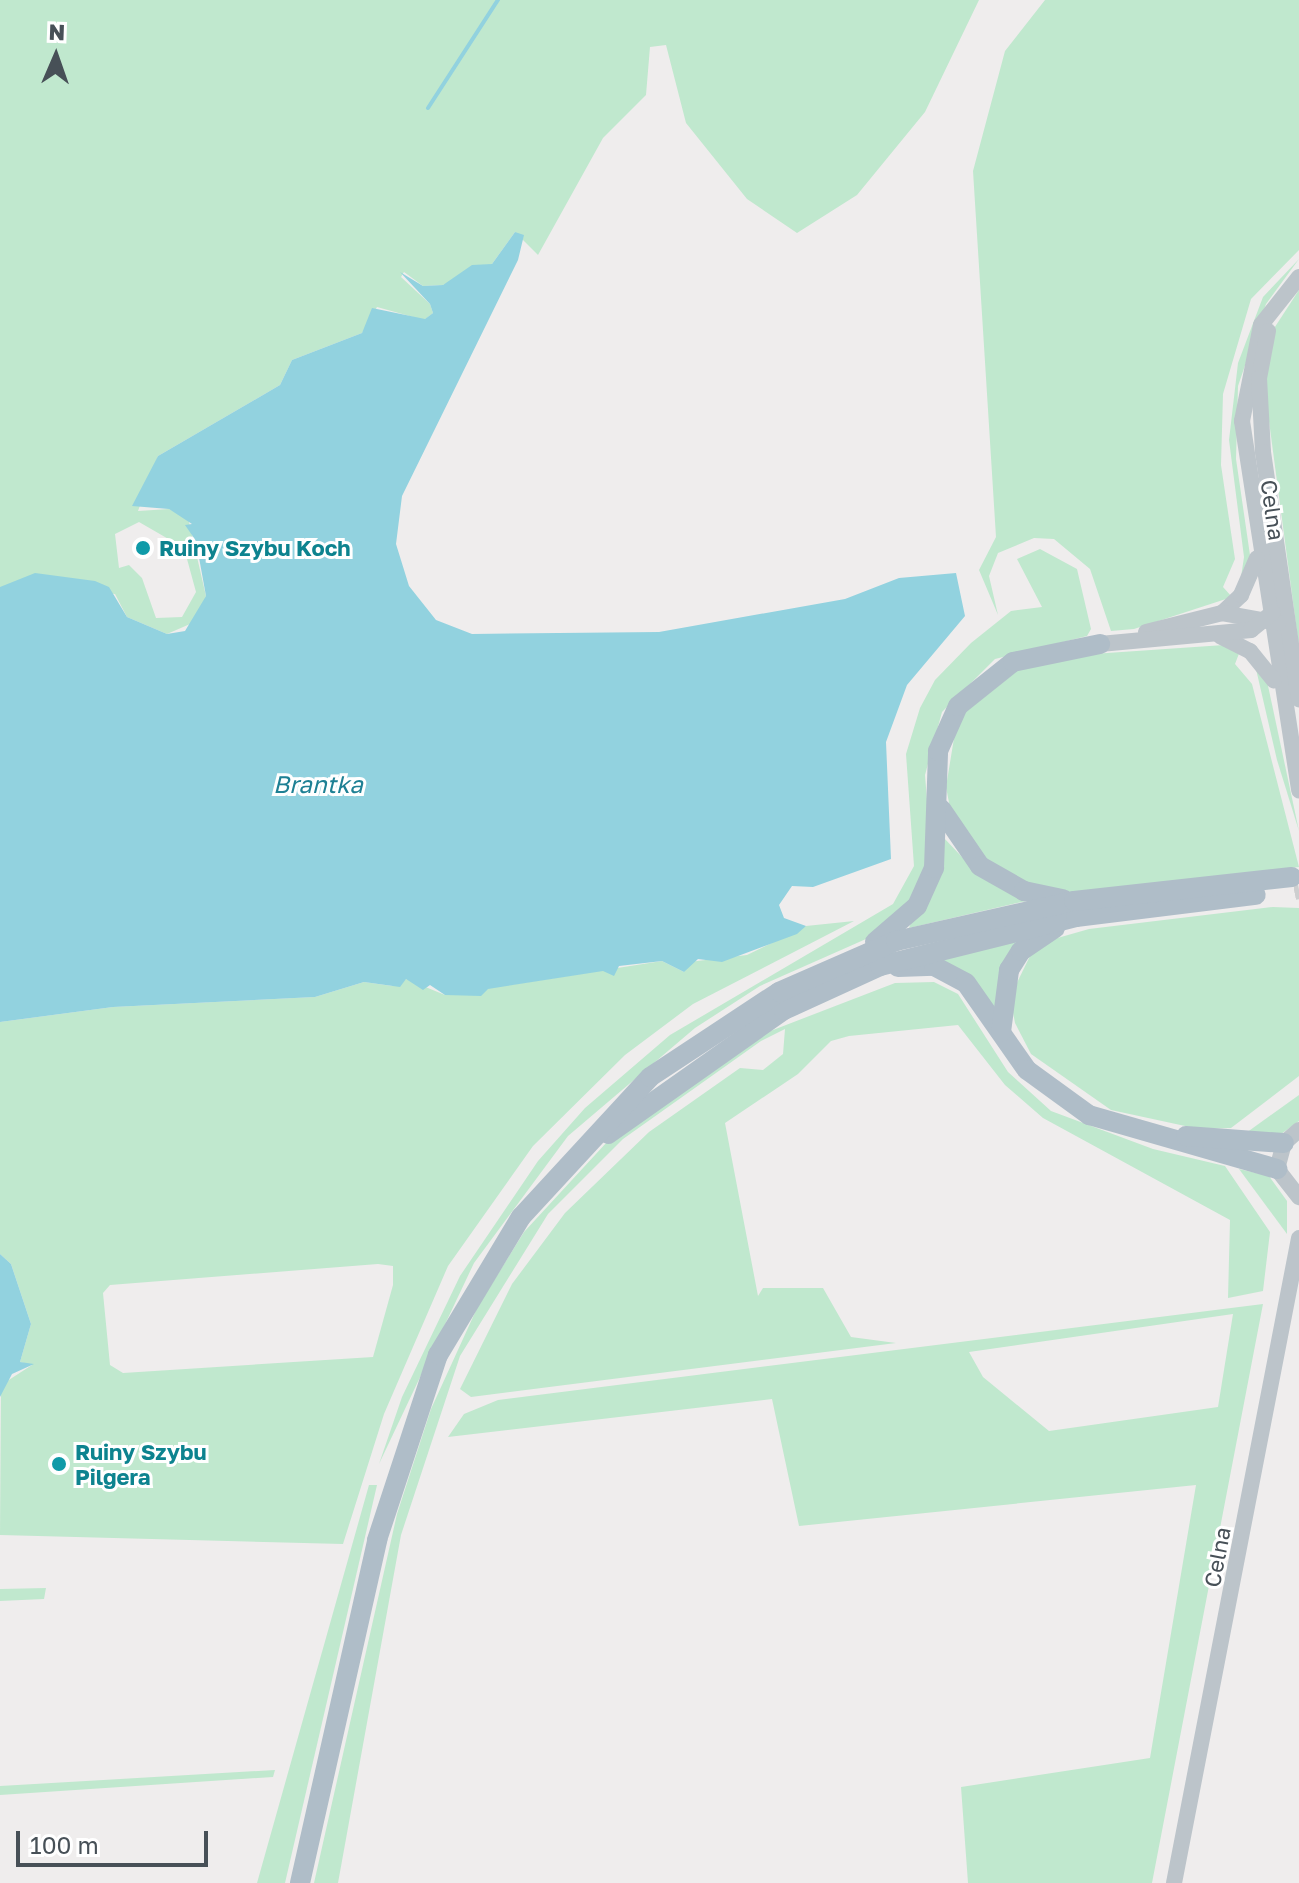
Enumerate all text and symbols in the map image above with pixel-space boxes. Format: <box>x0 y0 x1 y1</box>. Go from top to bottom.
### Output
north arrow <box>16 16 96 96</box>
text: N <box>48 18 66 45</box>
street label: Celna <box>1256 478 1290 542</box>
place label: Ruiny Szybu Koch <box>159 535 351 561</box>
marker: Ruiny Szybu Koch <box>134 539 152 557</box>
water label: Brantka <box>273 770 363 798</box>
place label: Ruiny Szybu Pilgera <box>75 1438 207 1490</box>
marker: Ruiny Szybu Pilgera <box>50 1455 68 1473</box>
street label: Celna <box>1198 1525 1236 1589</box>
scale bar <box>20 1815 212 1865</box>
text: 100 m <box>30 1830 99 1859</box>

